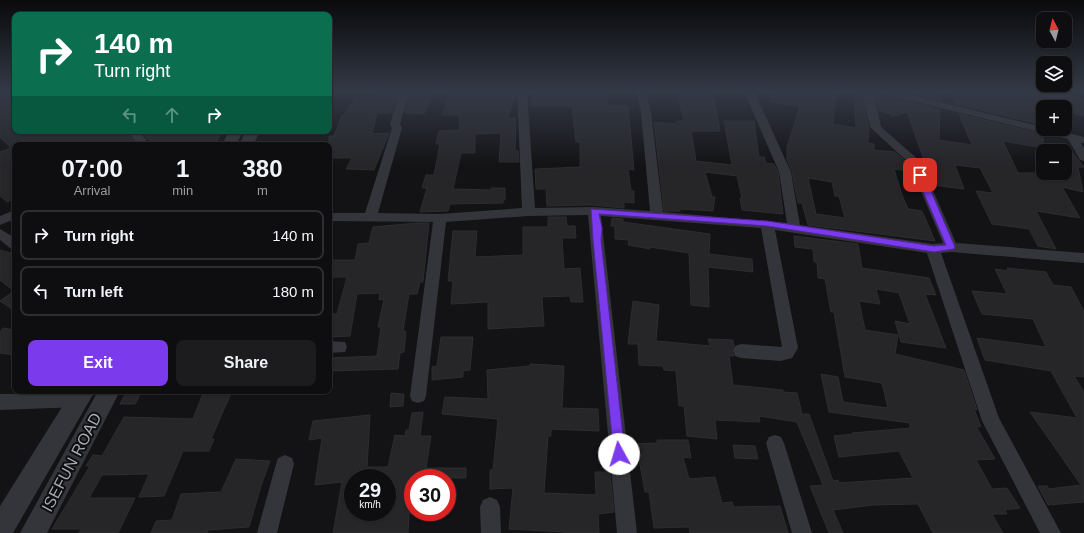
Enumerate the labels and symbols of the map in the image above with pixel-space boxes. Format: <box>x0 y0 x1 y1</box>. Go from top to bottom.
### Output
north arrow <box>1036 12 1072 48</box>
pin <box>903 158 937 192</box>
street label: ISEFUN ROAD <box>38 410 105 514</box>
position arrow <box>598 433 640 475</box>
speed limit sign: 30 <box>404 469 456 521</box>

